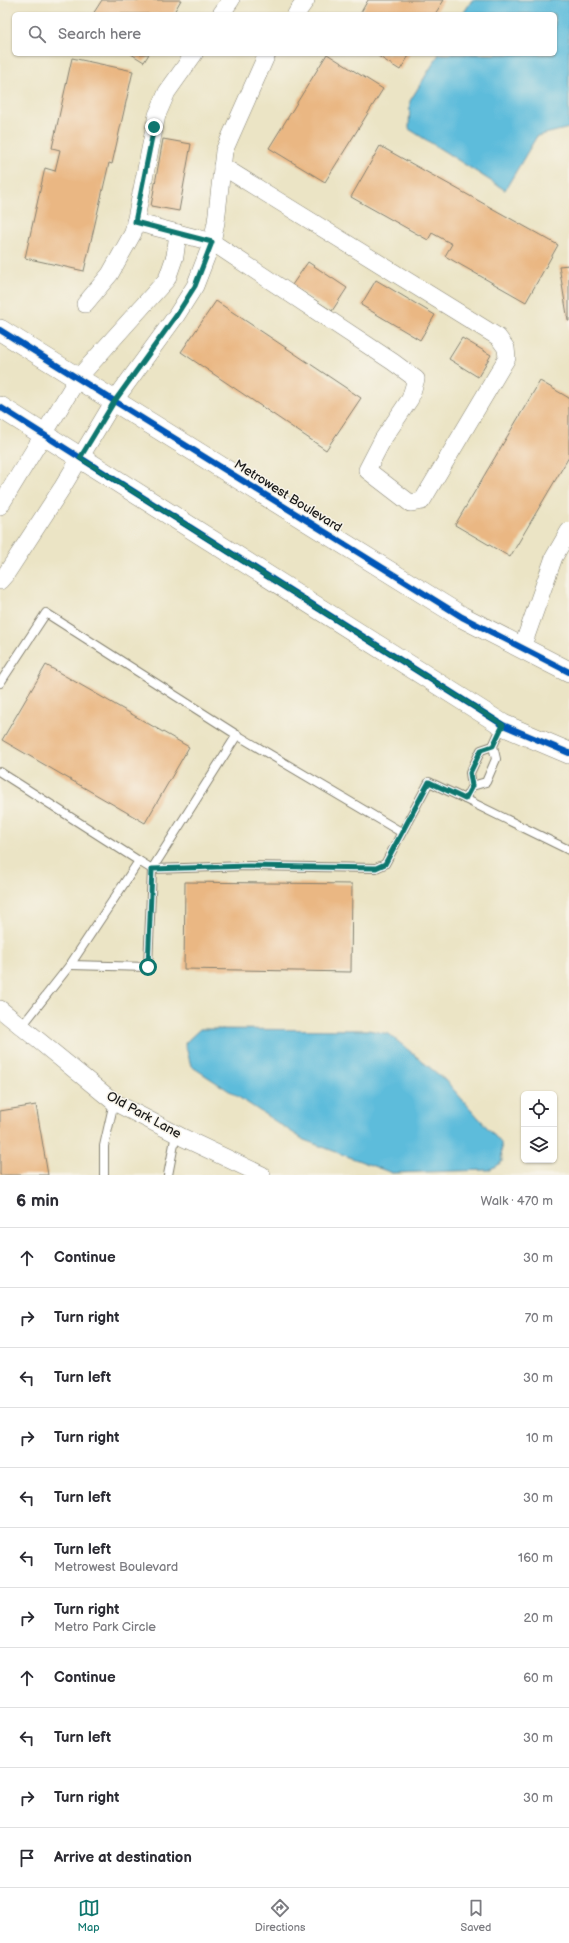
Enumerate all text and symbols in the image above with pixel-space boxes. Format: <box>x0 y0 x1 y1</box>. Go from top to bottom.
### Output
search box <box>12 12 557 56</box>
icon: search <box>26 23 48 45</box>
text: Search here <box>58 25 141 44</box>
route end <box>145 118 163 136</box>
street label: Metrowest Boulevard <box>231 456 345 536</box>
route start <box>139 958 157 976</box>
street label: Old Park Lane <box>104 1088 184 1142</box>
map controls <box>521 1091 557 1163</box>
button: locate <box>521 1091 557 1127</box>
button: layers <box>521 1127 557 1163</box>
text: 6 min <box>16 1191 59 1211</box>
text: Walk · 470 m <box>481 1193 553 1209</box>
icon: ahead <box>16 1247 38 1269</box>
text: Continue <box>54 1248 116 1267</box>
text: 30 m <box>523 1250 553 1266</box>
icon: right <box>16 1307 38 1329</box>
text: Turn right <box>54 1308 119 1327</box>
text: 70 m <box>525 1310 553 1326</box>
icon: left <box>16 1367 38 1389</box>
text: Turn left <box>54 1368 111 1387</box>
text: 30 m <box>523 1370 553 1386</box>
icon: right <box>16 1427 38 1449</box>
text: Turn right <box>54 1428 119 1447</box>
text: 10 m <box>526 1430 553 1446</box>
icon: left <box>16 1487 38 1509</box>
text: Turn left <box>54 1488 111 1507</box>
text: 30 m <box>523 1490 553 1506</box>
text: Turn left <box>54 1540 111 1559</box>
icon: left <box>16 1547 38 1569</box>
text: 160 m <box>518 1550 553 1566</box>
text: Metrowest Boulevard <box>54 1559 178 1575</box>
text: Turn right <box>54 1600 119 1619</box>
icon: right <box>16 1607 38 1629</box>
text: 20 m <box>523 1610 553 1626</box>
text: Metro Park Circle <box>54 1619 156 1635</box>
icon: ahead <box>16 1667 38 1689</box>
text: Continue <box>54 1668 116 1687</box>
text: 60 m <box>523 1670 553 1686</box>
icon: left <box>16 1727 38 1749</box>
text: Turn left <box>54 1728 111 1747</box>
text: 30 m <box>523 1730 553 1746</box>
icon: right <box>16 1787 38 1809</box>
text: Turn right <box>54 1788 119 1807</box>
text: 30 m <box>523 1790 553 1806</box>
icon: arrive <box>16 1847 38 1869</box>
text: Arrive at destination <box>54 1848 192 1867</box>
tab: Map <box>78 1897 100 1934</box>
tab: Directions <box>255 1897 305 1934</box>
tab: Saved <box>461 1897 491 1934</box>

